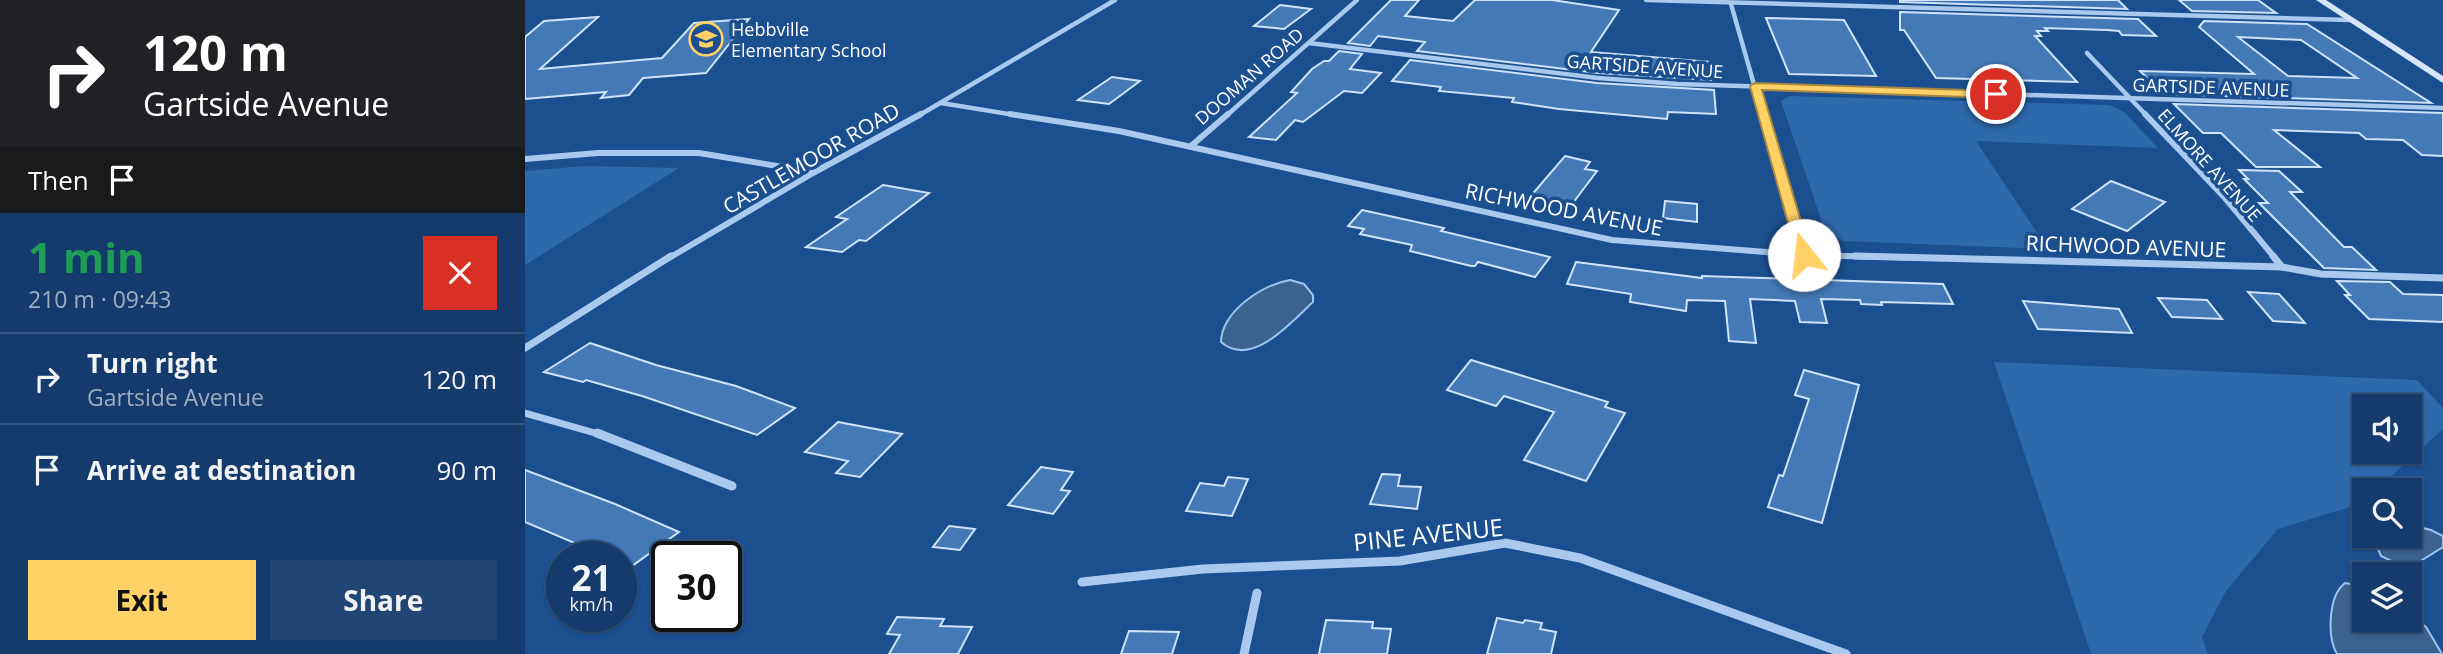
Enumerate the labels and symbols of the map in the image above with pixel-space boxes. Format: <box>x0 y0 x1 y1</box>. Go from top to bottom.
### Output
place label: Hebbville Elementary School <box>731 17 887 62</box>
school or university icon: Hebbville Elementary School <box>687 20 725 58</box>
street label: DOOMAN ROAD <box>1190 22 1308 130</box>
street label: GARTSIDE AVENUE <box>1566 49 1724 83</box>
pin <box>1966 64 2026 124</box>
street label: GARTSIDE AVENUE <box>2132 72 2290 102</box>
street label: CASTLEMOOR ROAD <box>717 96 905 220</box>
street label: ELMORE AVENUE <box>2153 103 2267 227</box>
street label: RICHWOOD AVENUE <box>1463 176 1665 242</box>
position arrow <box>1767 218 1841 292</box>
street label: RICHWOOD AVENUE <box>2025 229 2227 263</box>
street label: PINE AVENUE <box>1351 510 1505 558</box>
speed limit sign: 30 <box>651 541 742 632</box>

